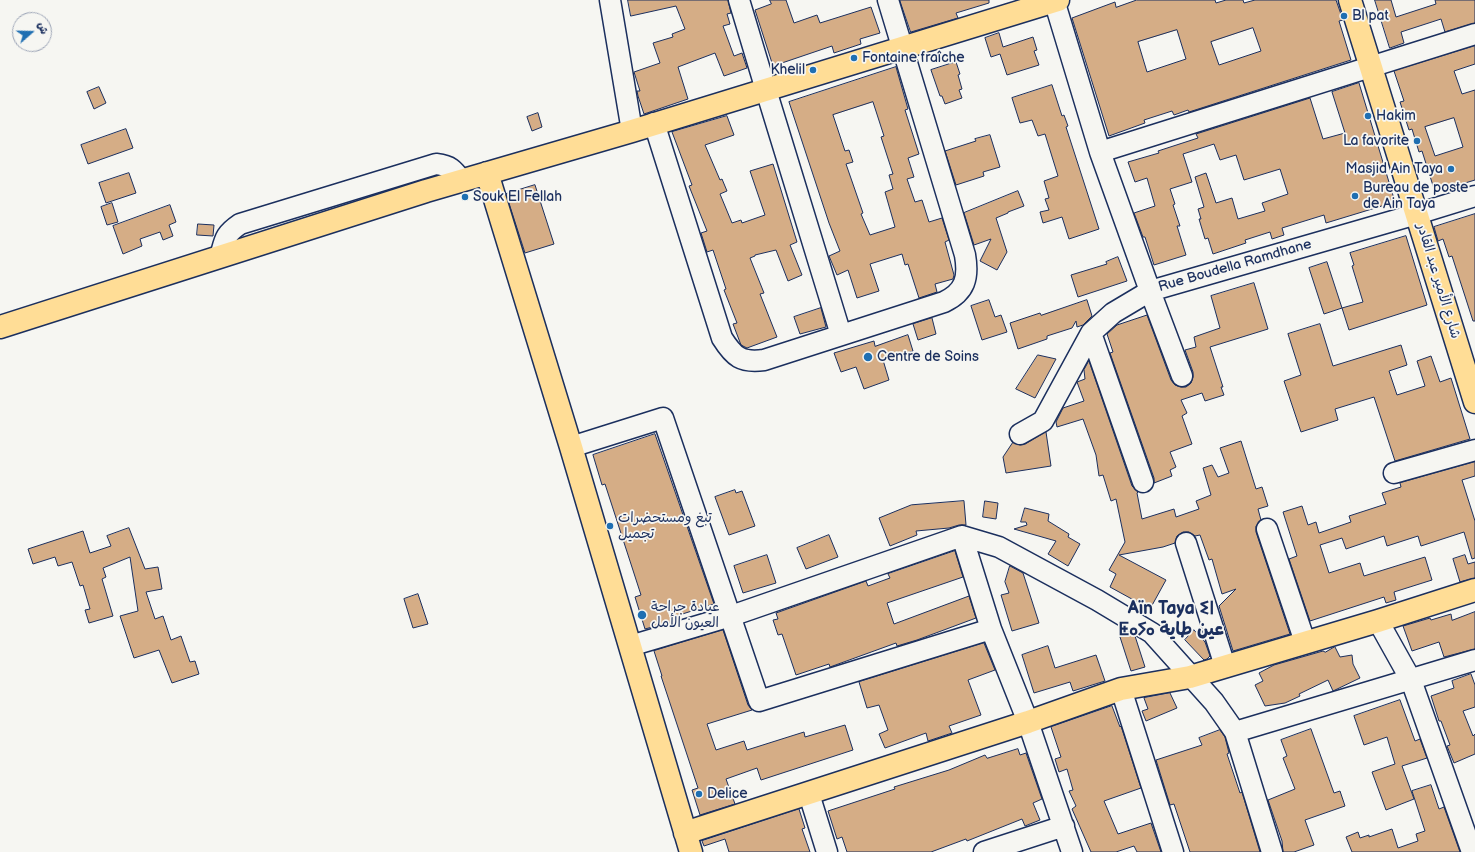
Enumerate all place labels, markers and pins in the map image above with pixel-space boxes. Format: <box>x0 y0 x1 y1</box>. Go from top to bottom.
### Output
place label: Bl pat <box>1352 8 1389 24</box>
marker: Bl pat <box>1339 11 1349 21</box>
place label: Fontaine fraîche <box>862 50 965 66</box>
marker: Fontaine fraîche <box>849 53 859 63</box>
place label: Khelil <box>770 62 805 78</box>
marker: Khelil <box>808 65 818 75</box>
place label: Hakim <box>1376 108 1416 124</box>
marker: Hakim <box>1363 111 1373 121</box>
place label: La favorite <box>1343 133 1409 149</box>
marker: La favorite <box>1412 136 1422 146</box>
place label: Masjid Ain Taya <box>1345 161 1443 177</box>
marker: Masjid Ain Taya <box>1446 164 1456 174</box>
place label: Bureau de poste de Ain Taya <box>1363 180 1468 212</box>
place label: Souk El Fellah <box>473 189 562 205</box>
marker: Bureau de poste de Ain Taya <box>1350 191 1360 201</box>
marker: Souk El Fellah <box>460 192 470 202</box>
place label: Centre de Soins <box>877 349 979 365</box>
marker: Centre de Soins <box>862 351 874 363</box>
place label: تبغ ومستحضرات تجميل <box>618 510 712 542</box>
marker: تبغ ومستحضرات تجميل <box>605 521 615 531</box>
place label: عيادة جراحة العيون الأمل <box>651 599 720 632</box>
marker: عيادة جراحة العيون الأمل <box>636 609 648 621</box>
place label: Delice <box>707 786 747 802</box>
marker: Delice <box>694 789 704 799</box>

